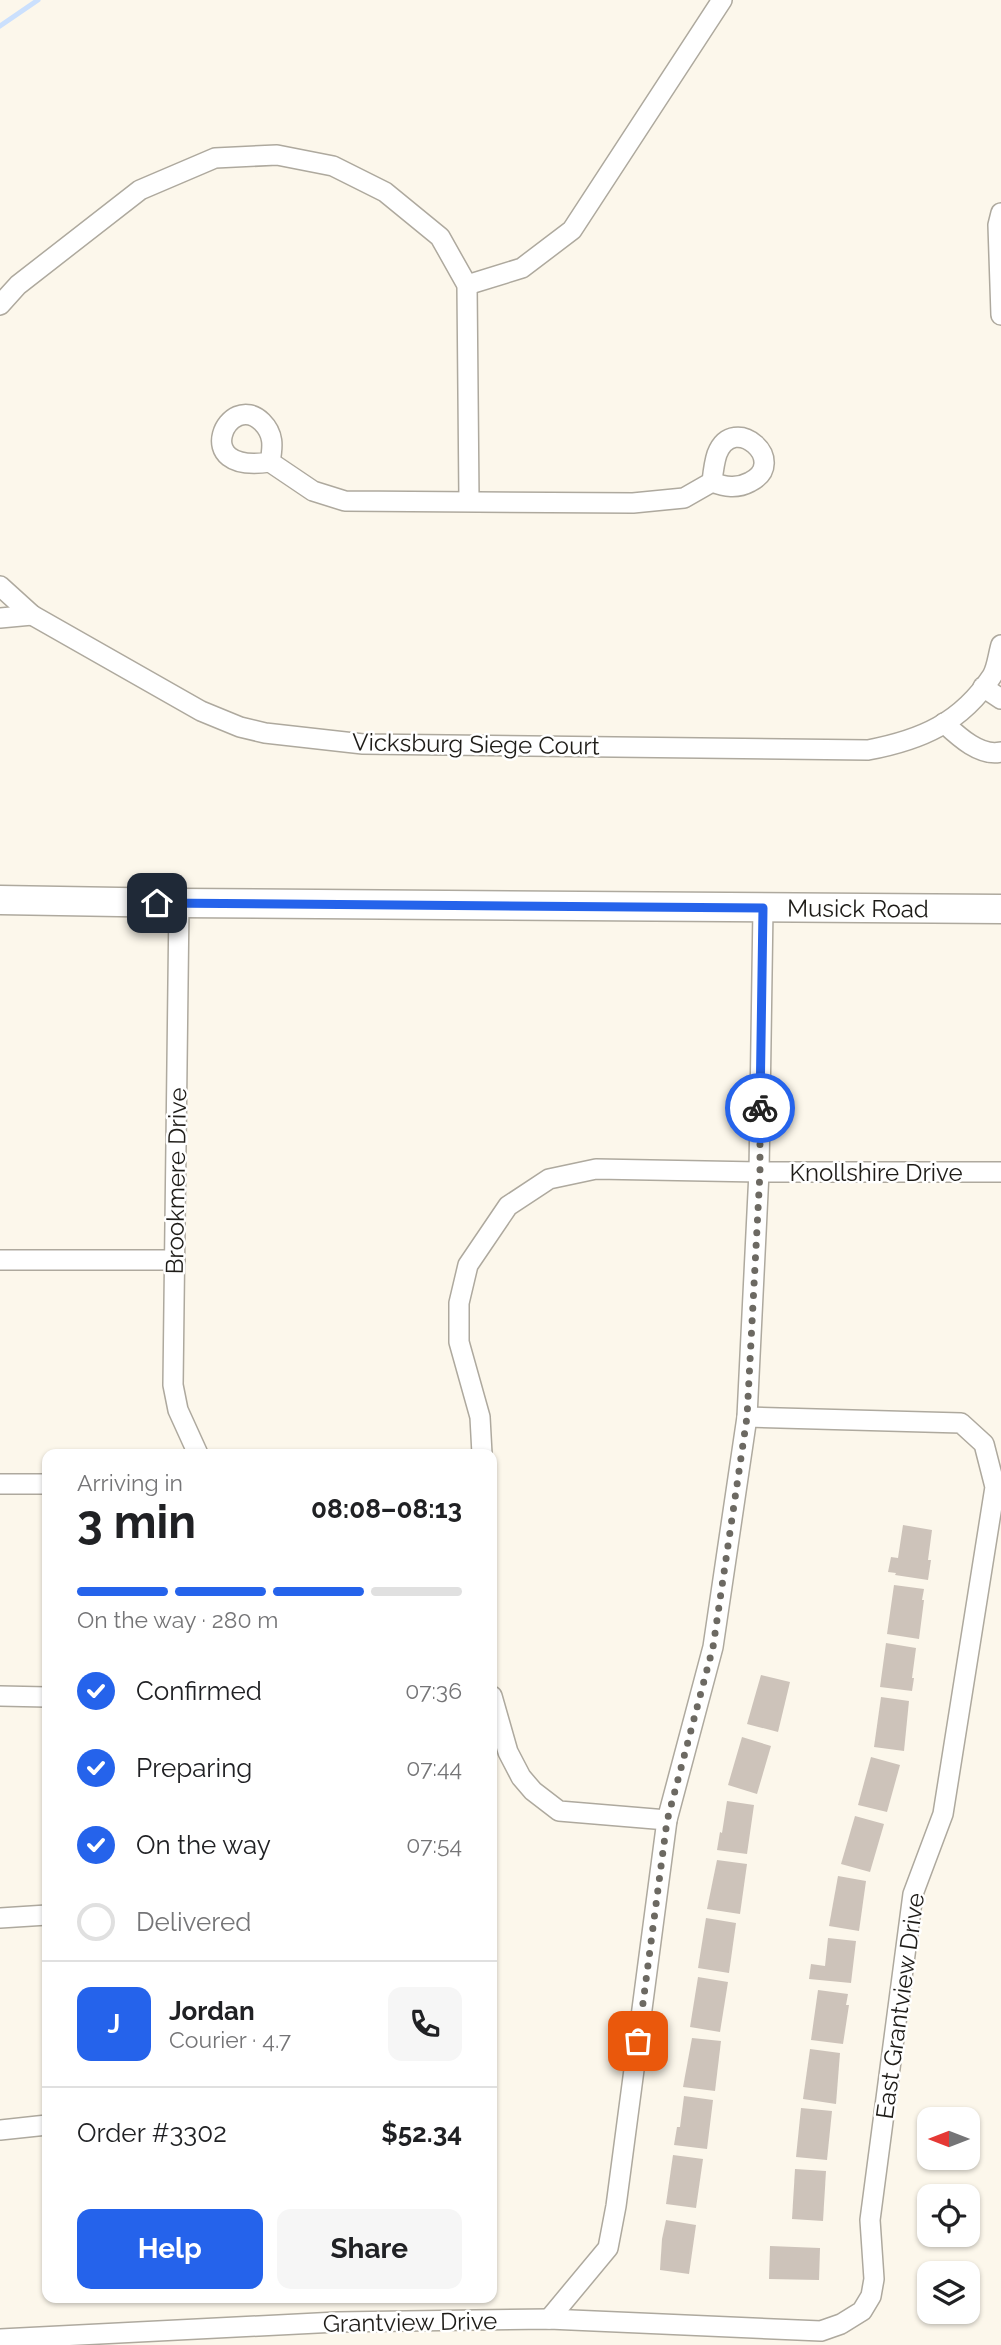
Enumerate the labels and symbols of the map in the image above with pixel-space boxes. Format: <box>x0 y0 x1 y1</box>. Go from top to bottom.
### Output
street label: Vicksburg Siege Court <box>352 727 600 761</box>
pin <box>127 873 187 933</box>
street label: Musick Road <box>787 893 929 923</box>
courier <box>725 1073 795 1143</box>
street label: Brookmere Drive <box>160 1087 192 1275</box>
street label: Knollshire Drive <box>789 1158 963 1187</box>
street label: East Grantview Drive <box>870 1891 930 2121</box>
pin <box>608 2011 668 2071</box>
north arrow <box>917 2107 980 2170</box>
street label: Grantview Drive <box>322 2306 498 2338</box>

